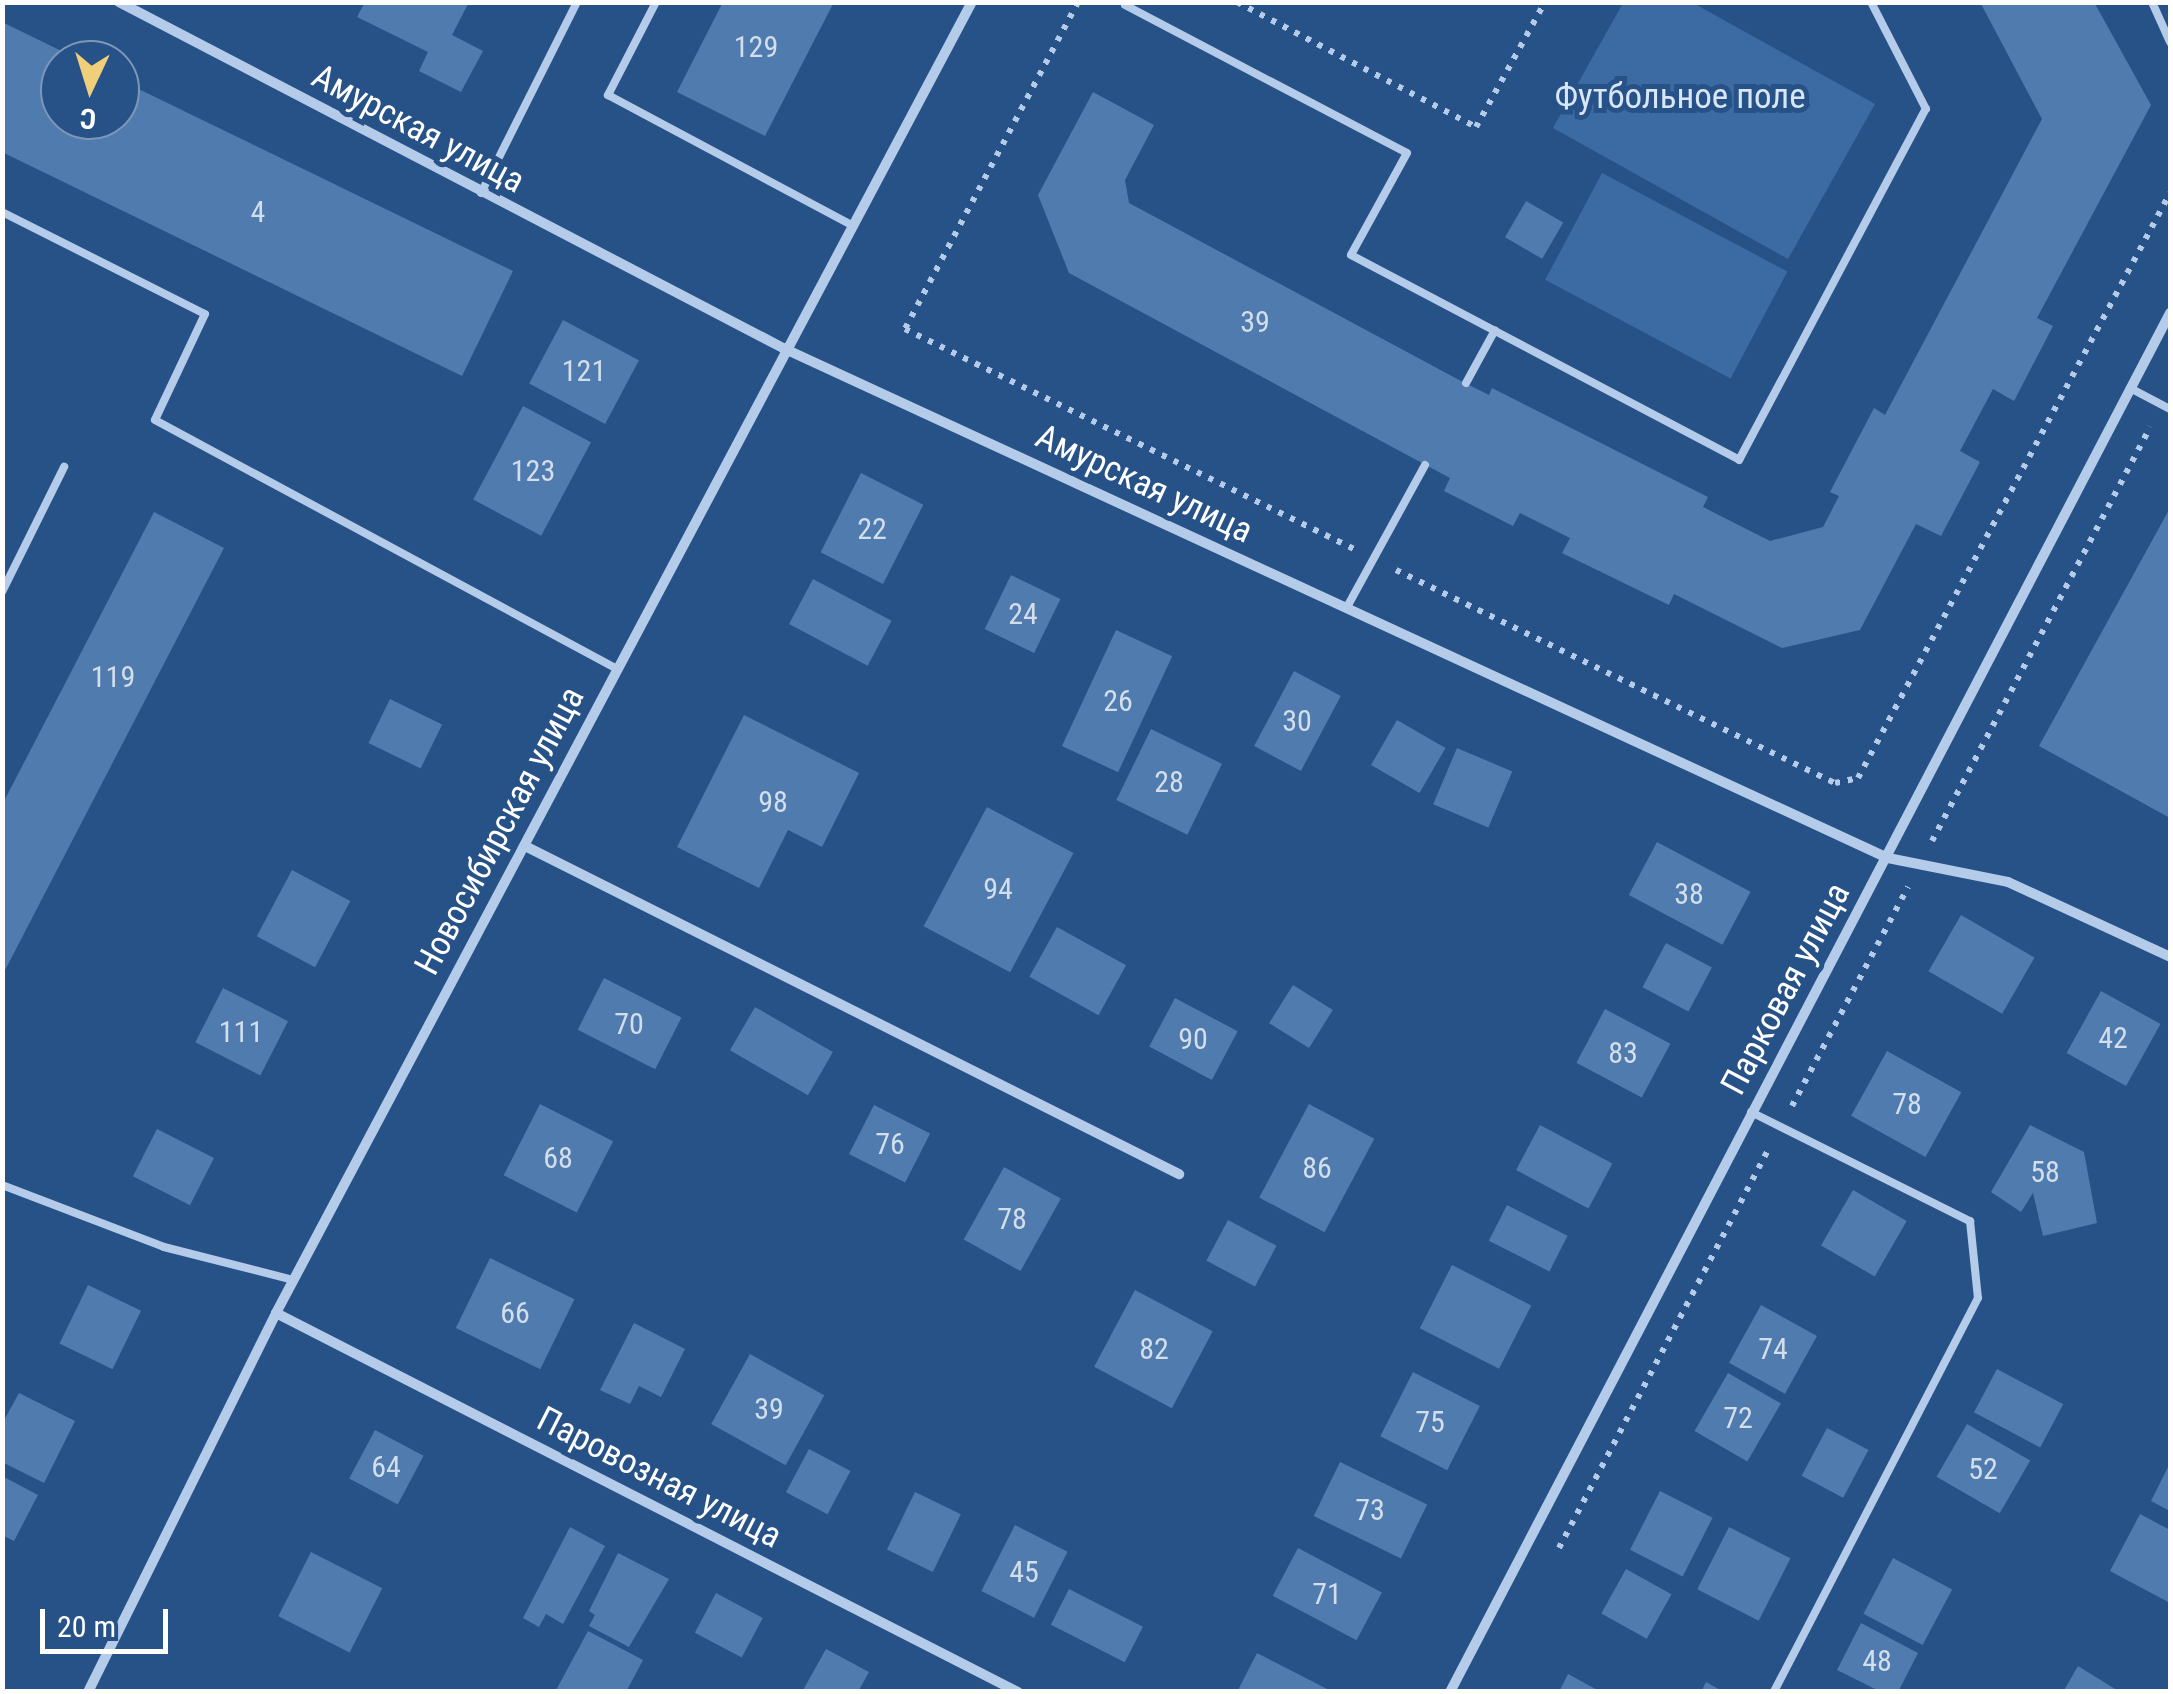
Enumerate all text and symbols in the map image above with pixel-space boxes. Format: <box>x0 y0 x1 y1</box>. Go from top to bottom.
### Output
house number: 129 <box>734 29 778 65</box>
north arrow <box>40 40 140 140</box>
street label: Амурская улица <box>305 56 531 202</box>
park label: Футбольное поле <box>1554 76 1806 118</box>
text: С <box>79 101 97 135</box>
house number: 4 <box>251 194 265 230</box>
house number: 39 <box>1240 304 1270 340</box>
house number: 121 <box>562 353 606 389</box>
street label: Амурская улица <box>1029 416 1259 552</box>
house number: 123 <box>511 453 555 489</box>
house number: 22 <box>857 511 887 547</box>
house number: 24 <box>1008 596 1038 632</box>
house number: 119 <box>91 659 135 695</box>
street label: Новосибирская улица <box>406 680 594 982</box>
house number: 26 <box>1103 683 1133 719</box>
house number: 30 <box>1282 703 1312 739</box>
house number: 28 <box>1154 764 1184 800</box>
house number: 98 <box>758 784 788 820</box>
house number: 94 <box>983 871 1013 907</box>
house number: 38 <box>1674 876 1704 912</box>
street label: Парковая улица <box>1713 876 1859 1102</box>
house number: 70 <box>614 1006 644 1042</box>
house number: 111 <box>219 1014 263 1050</box>
house number: 42 <box>2098 1020 2128 1056</box>
house number: 90 <box>1178 1021 1208 1057</box>
house number: 83 <box>1608 1035 1638 1071</box>
house number: 78 <box>1892 1086 1922 1122</box>
house number: 76 <box>875 1126 905 1162</box>
house number: 68 <box>543 1140 573 1176</box>
house number: 86 <box>1302 1150 1332 1186</box>
house number: 58 <box>2030 1154 2060 1190</box>
house number: 78 <box>997 1201 1027 1237</box>
house number: 66 <box>500 1295 530 1331</box>
house number: 82 <box>1139 1331 1169 1367</box>
house number: 74 <box>1758 1331 1788 1367</box>
house number: 39 <box>754 1391 784 1427</box>
street label: Паровозная улица <box>530 1398 788 1558</box>
house number: 72 <box>1723 1400 1753 1436</box>
house number: 75 <box>1415 1404 1445 1440</box>
house number: 64 <box>371 1449 401 1485</box>
house number: 52 <box>1968 1451 1998 1487</box>
house number: 73 <box>1355 1492 1385 1528</box>
house number: 45 <box>1009 1554 1039 1590</box>
house number: 71 <box>1312 1576 1342 1612</box>
scale bar <box>45 1589 172 1651</box>
text: 20 m <box>57 1609 116 1644</box>
house number: 48 <box>1862 1643 1892 1679</box>

